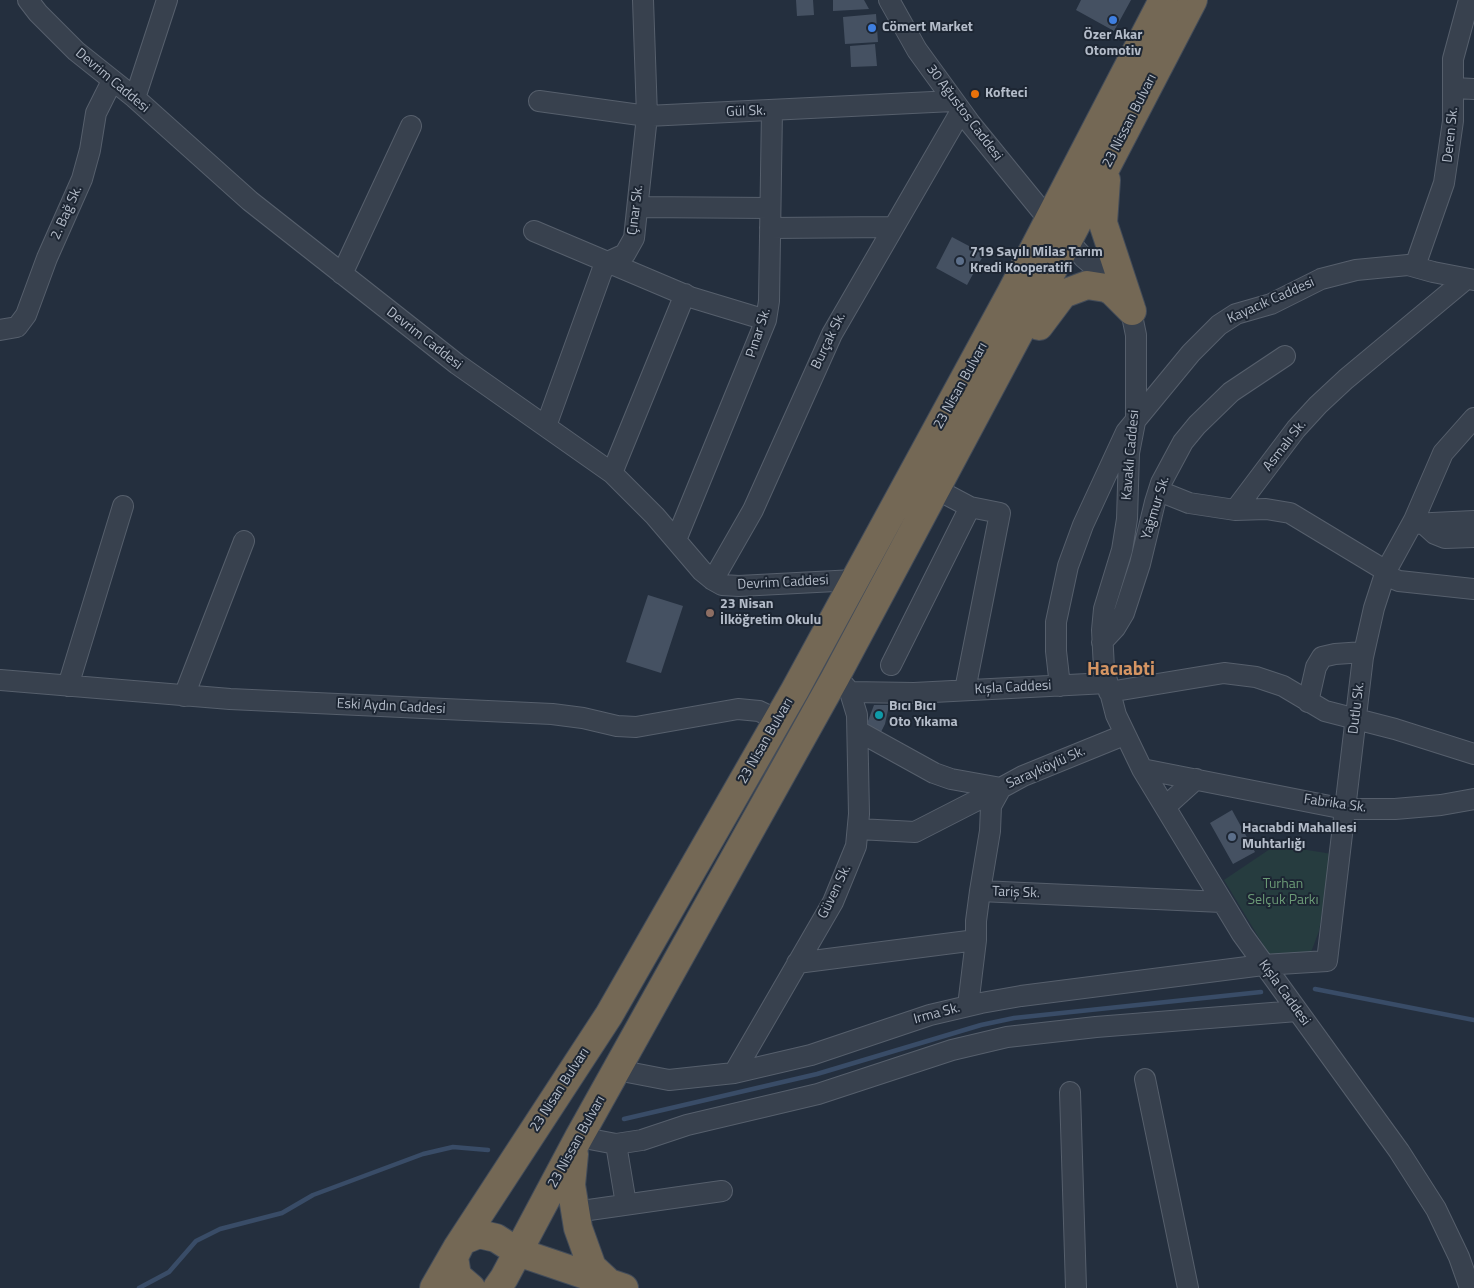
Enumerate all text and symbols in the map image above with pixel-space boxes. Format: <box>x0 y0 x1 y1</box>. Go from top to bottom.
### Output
marker: Özer Akar Otomotiv <box>1107 14 1119 26</box>
place label: Cömert Market <box>882 20 973 36</box>
marker: Cömert Market <box>866 22 878 34</box>
place label: Özer Akar Otomotiv <box>1084 28 1142 60</box>
street label: Devrim Caddesi <box>72 45 152 117</box>
street label: 30 Ağustos Caddesi <box>922 62 1006 164</box>
street label: 23 Nissan Bulvarı <box>1099 71 1161 171</box>
place label: Kofteci <box>985 86 1028 102</box>
marker: Kofteci <box>969 88 981 100</box>
street label: Gül Sk. <box>726 103 766 121</box>
street label: Deren Sk. <box>1440 106 1462 164</box>
street label: 2. Bağ Sk. <box>48 183 86 243</box>
street label: Çınar Sk. <box>625 184 647 236</box>
place label: 719 Sayılı Milas Tarım Kredi Kooperatifi <box>970 245 1103 278</box>
marker: 719 Sayılı Milas Tarım Kredi Kooperatifi <box>954 255 966 267</box>
street label: Kayacık Caddesi <box>1225 274 1317 328</box>
street label: Devrim Caddesi <box>383 304 465 374</box>
street label: Pınar Sk. <box>743 306 775 360</box>
street label: Burçak Sk. <box>808 310 850 372</box>
street label: 23 Nisan Bulvarı <box>930 340 992 432</box>
street label: Kavaklı Caddesi <box>1119 409 1143 501</box>
street label: Asmalı Sk. <box>1260 417 1310 475</box>
street label: Yağmur Sk. <box>1138 474 1174 542</box>
street label: Devrim Caddesi <box>737 572 829 594</box>
place label: 23 Nisan İlköğretim Okulu <box>720 597 821 630</box>
marker: 23 Nisan İlköğretim Okulu <box>704 607 716 619</box>
district label: Hacıabti <box>1087 659 1155 681</box>
street label: Kışla Caddesi <box>974 678 1052 698</box>
street label: Dutlu Sk. <box>1345 681 1369 735</box>
street label: 23 Nisan Bulvarı <box>735 695 797 787</box>
street label: Eski Aydın Caddesi <box>336 696 446 718</box>
place label: Bıcı Bıcı Oto Yıkama <box>889 699 958 732</box>
marker: Bıcı Bıcı Oto Yıkama <box>873 709 885 721</box>
street label: Sarayköylü Sk. <box>1004 743 1088 793</box>
street label: Fabrika Sk. <box>1303 791 1367 817</box>
place label: Hacıabdi Mahallesi Muhtarlığı <box>1242 821 1357 854</box>
marker: Hacıabdi Mahallesi Muhtarlığı <box>1226 831 1238 843</box>
street label: Güven Sk. <box>815 862 855 922</box>
park label: Turhan Selçuk Parkı <box>1247 877 1319 910</box>
street label: Tariş Sk. <box>992 884 1040 902</box>
street label: Kışla Caddesi <box>1255 957 1313 1029</box>
street label: Irma Sk. <box>912 1000 962 1028</box>
street label: 23 Nisan Bulvarı <box>527 1045 593 1135</box>
street label: 23 Nissan Bulvarı <box>545 1093 609 1191</box>

